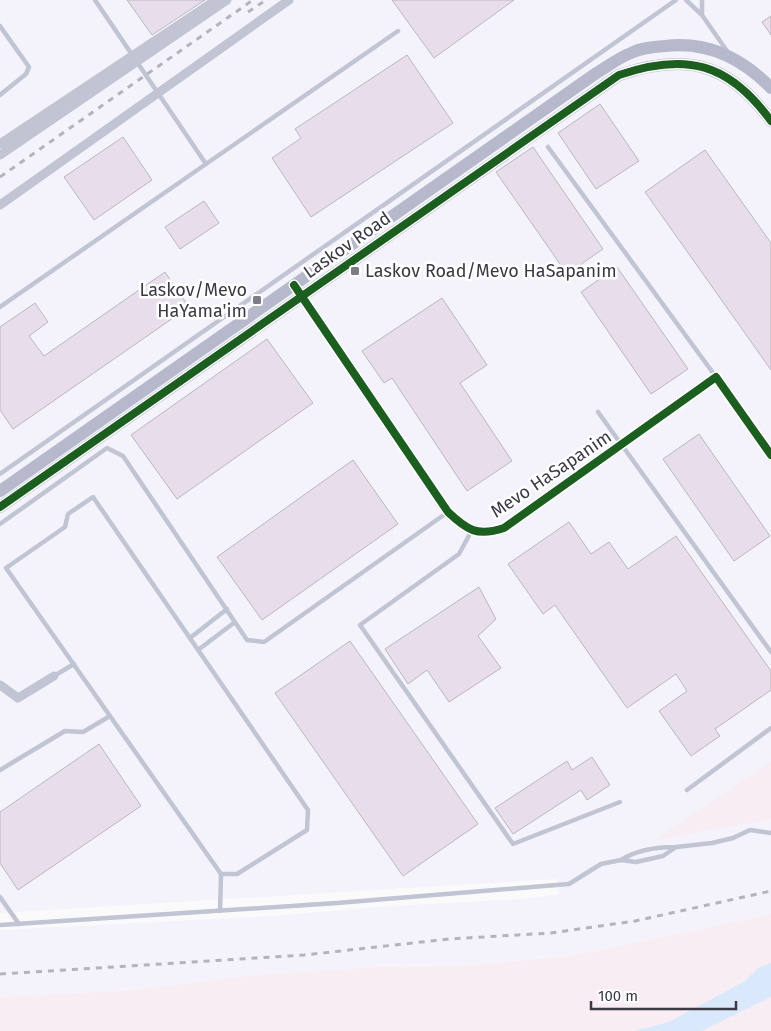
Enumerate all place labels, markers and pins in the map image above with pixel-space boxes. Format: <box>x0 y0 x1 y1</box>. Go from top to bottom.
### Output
place label: Laskov Road/Mevo HaSapanim <box>365 260 617 282</box>
marker: Laskov Road/Mevo HaSapanim <box>349 265 361 277</box>
place label: Laskov/Mevo HaYama'im <box>139 279 247 322</box>
marker: Laskov/Mevo HaYama'im <box>251 294 263 306</box>

